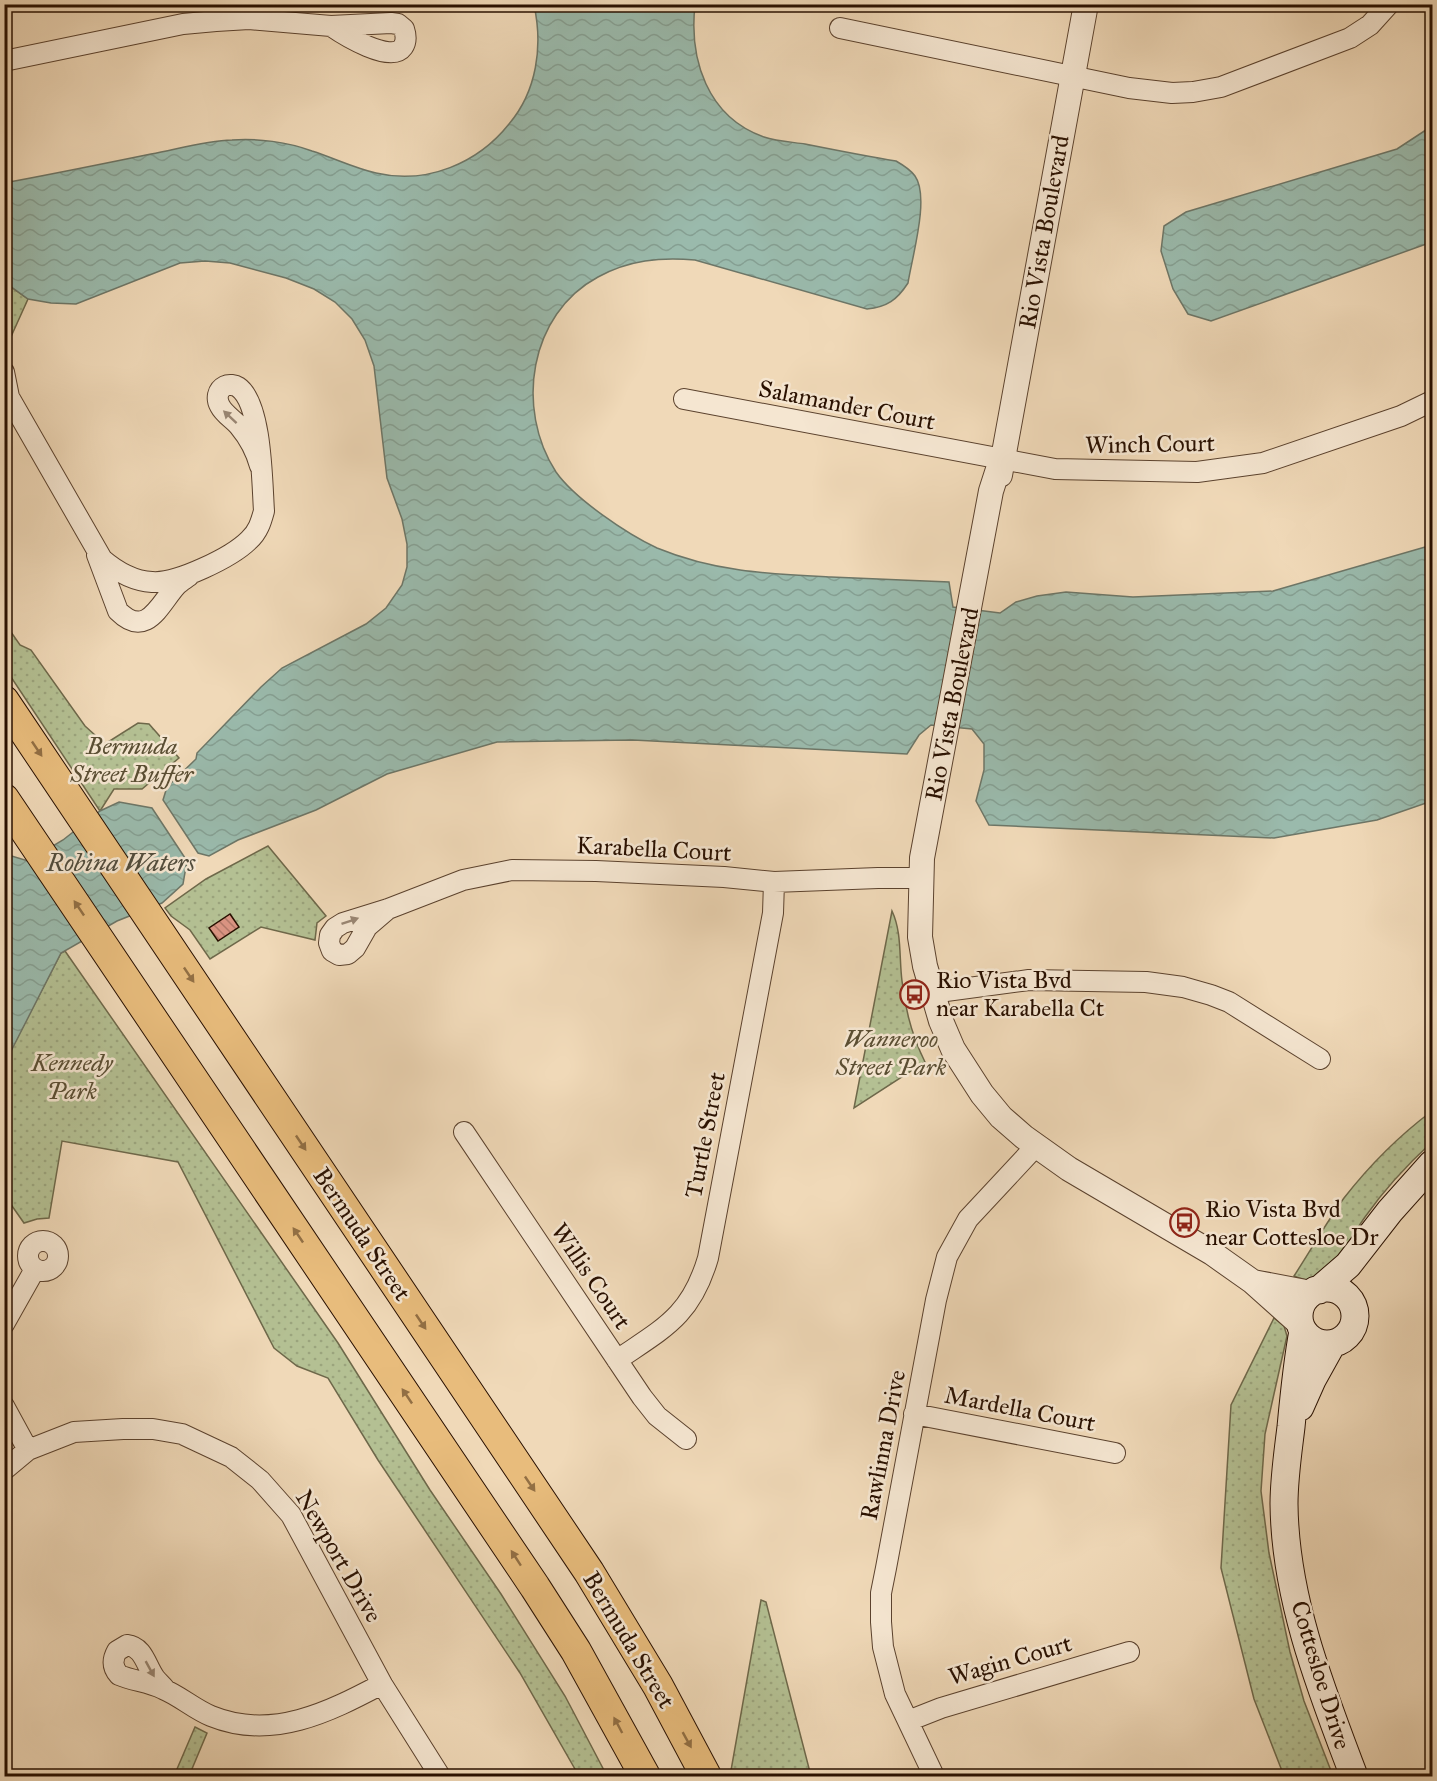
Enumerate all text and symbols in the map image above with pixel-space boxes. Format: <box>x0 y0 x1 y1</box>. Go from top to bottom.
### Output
street label: Rio Vista Boulevard <box>1012 133 1076 331</box>
street label: Salamander Court <box>756 373 938 437</box>
one-way arrow <box>223 411 238 424</box>
street label: Winch Court <box>1085 428 1216 460</box>
street label: Rio Vista Boulevard <box>919 605 985 803</box>
park label: Bermuda Street Buffer <box>70 731 195 790</box>
one-way arrow <box>31 741 43 757</box>
street label: Karabella Court <box>576 830 733 868</box>
water label: Robina Waters <box>46 846 196 878</box>
one-way arrow <box>73 900 84 916</box>
one-way arrow <box>341 916 359 926</box>
place label: Rio Vista Bvd near Karabella Ct <box>936 965 1105 1023</box>
one-way arrow <box>183 966 195 982</box>
bus stop icon: Rio Vista Bvd near Karabella Ct <box>899 978 931 1010</box>
park label: Wanneroo Street Park <box>835 1024 947 1082</box>
park label: Kennedy Park <box>30 1048 114 1106</box>
street label: Turtle Street <box>678 1069 732 1200</box>
one-way arrow <box>295 1135 306 1151</box>
street label: Bermuda Street <box>306 1162 418 1307</box>
place label: Rio Vista Bvd near Cottesloe Dr <box>1205 1194 1378 1252</box>
bus stop icon: Rio Vista Bvd near Cottesloe Dr <box>1168 1207 1200 1239</box>
street label: Willis Court <box>545 1217 638 1335</box>
one-way arrow <box>293 1227 304 1243</box>
one-way arrow <box>415 1314 426 1330</box>
street label: Rawlinna Drive <box>854 1367 912 1523</box>
street label: Mardella Court <box>942 1380 1098 1438</box>
one-way arrow <box>402 1388 413 1405</box>
one-way arrow <box>524 1476 535 1492</box>
street label: Newport Drive <box>289 1484 389 1628</box>
one-way arrow <box>510 1551 522 1567</box>
street label: Bermuda Street <box>576 1566 682 1714</box>
street label: Cottesloe Drive <box>1284 1597 1358 1753</box>
street label: Wagin Court <box>945 1628 1075 1692</box>
one-way arrow <box>145 1660 155 1677</box>
one-way arrow <box>613 1716 623 1733</box>
one-way arrow <box>682 1731 692 1748</box>

